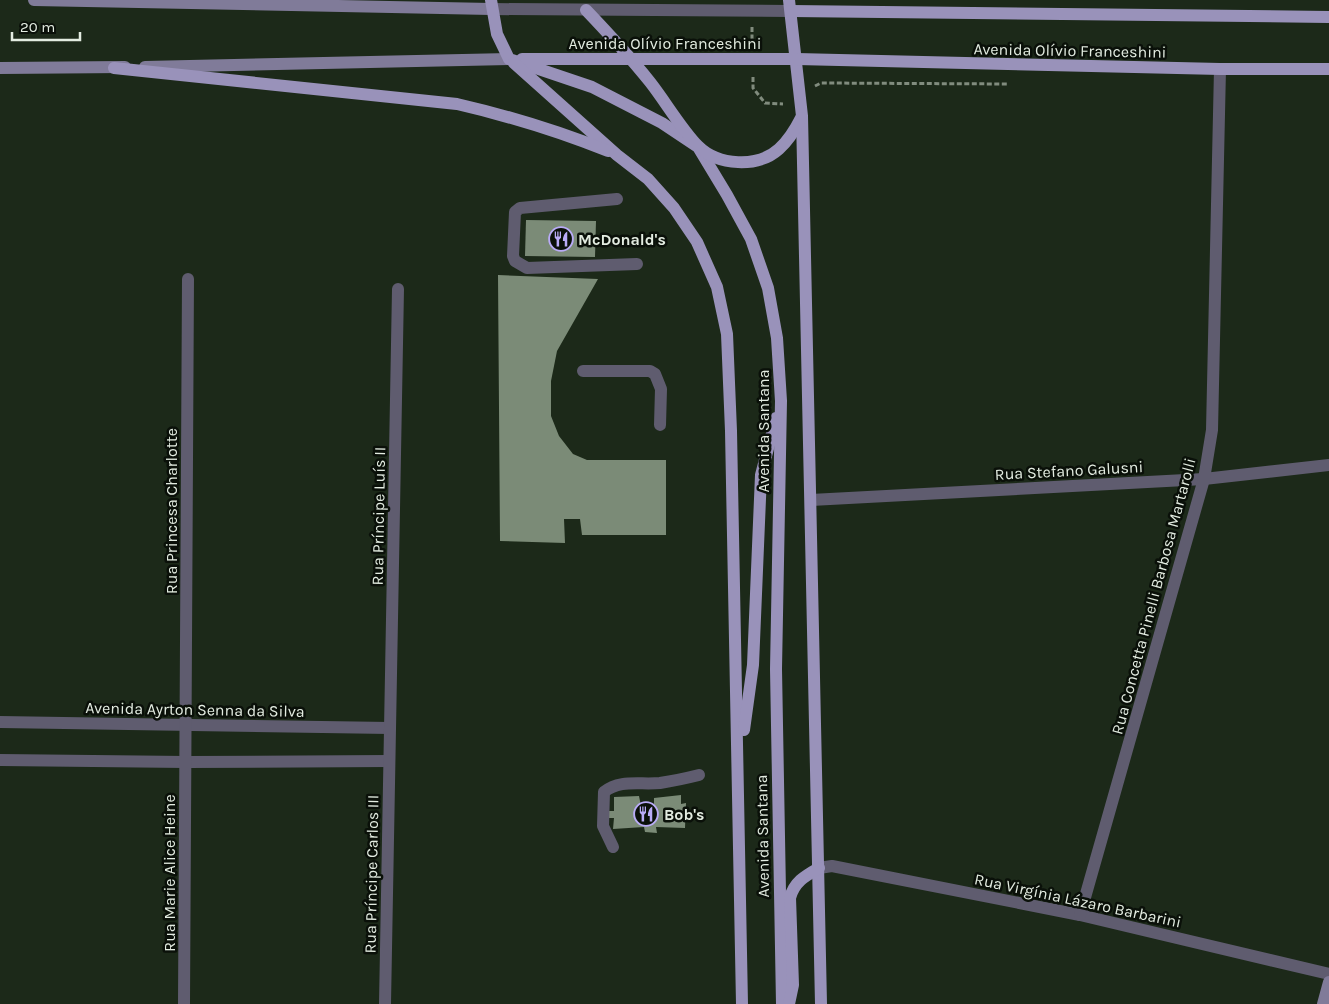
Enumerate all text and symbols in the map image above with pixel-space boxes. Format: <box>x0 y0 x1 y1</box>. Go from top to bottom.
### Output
scale bar <box>12 10 80 42</box>
text: 20 m <box>20 18 55 36</box>
street label: Avenida Olívio Franceshini <box>569 34 761 53</box>
street label: Avenida Olívio Franceshini <box>973 39 1167 62</box>
restaurant icon: McDonald's <box>548 226 574 252</box>
place label: McDonald's <box>578 230 666 249</box>
street label: Avenida Santana <box>754 369 773 493</box>
street label: Rua Princesa Charlotte <box>162 428 181 594</box>
street label: Rua Príncipe Luís II <box>368 447 389 585</box>
street label: Rua Concetta Pinelli Barbosa Martarolli <box>1107 456 1200 736</box>
street label: Rua Stefano Galusni <box>994 457 1144 484</box>
street label: Avenida Ayrton Senna da Silva <box>85 698 305 721</box>
street label: Avenida Santana <box>752 774 773 898</box>
street label: Rua Marie Alice Heine <box>160 794 179 952</box>
street label: Rua Príncipe Carlos III <box>361 794 382 954</box>
restaurant icon: Bob's <box>633 801 659 827</box>
place label: Bob's <box>664 805 705 824</box>
street label: Rua Virgínia Lázaro Barbarini <box>973 869 1183 932</box>

